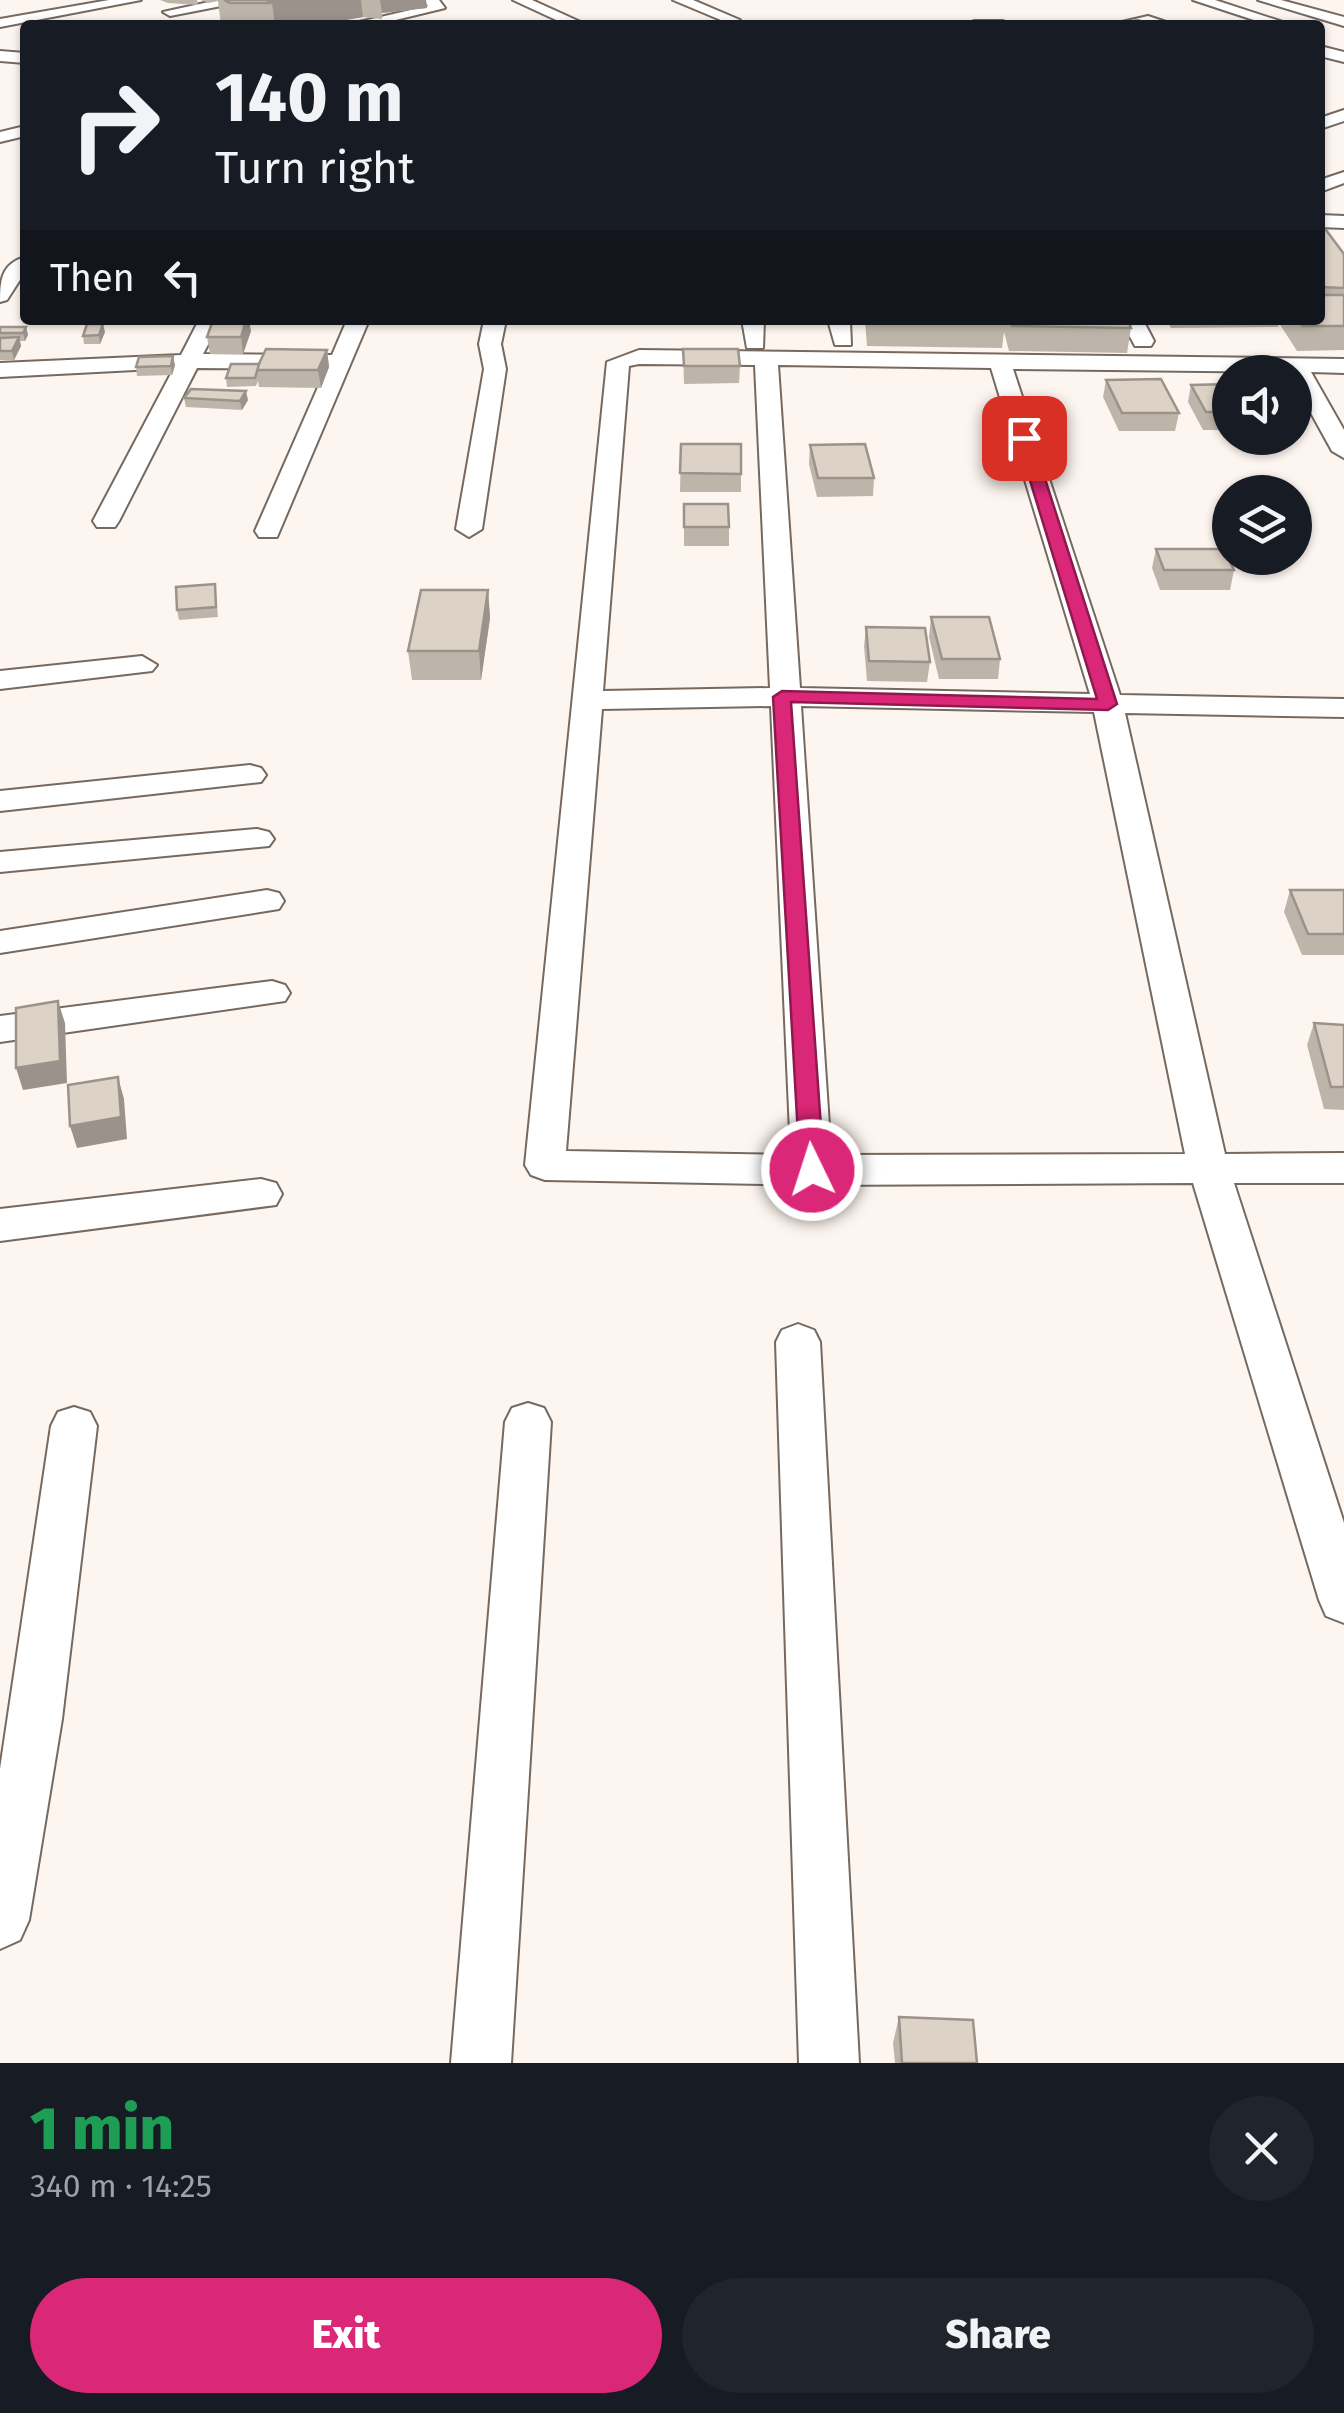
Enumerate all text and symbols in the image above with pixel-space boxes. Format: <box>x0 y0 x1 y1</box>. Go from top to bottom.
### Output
text: 140 m <box>215 56 404 140</box>
icon: right <box>50 60 180 190</box>
text: Turn right <box>215 141 414 195</box>
icon: left <box>155 250 210 305</box>
text: Then <box>50 255 135 301</box>
map controls <box>1212 355 1312 575</box>
button: sound <box>1212 355 1312 455</box>
pin <box>982 396 1067 481</box>
icon: arrive <box>997 411 1052 466</box>
button: layers <box>1212 475 1312 575</box>
position arrow <box>760 1118 864 1222</box>
text: 1 min <box>30 2093 174 2165</box>
button: close <box>1209 2096 1314 2201</box>
text: 340 m · 14:25 <box>30 2167 212 2205</box>
button: Exit <box>30 2278 662 2393</box>
button: Share <box>682 2278 1314 2393</box>

